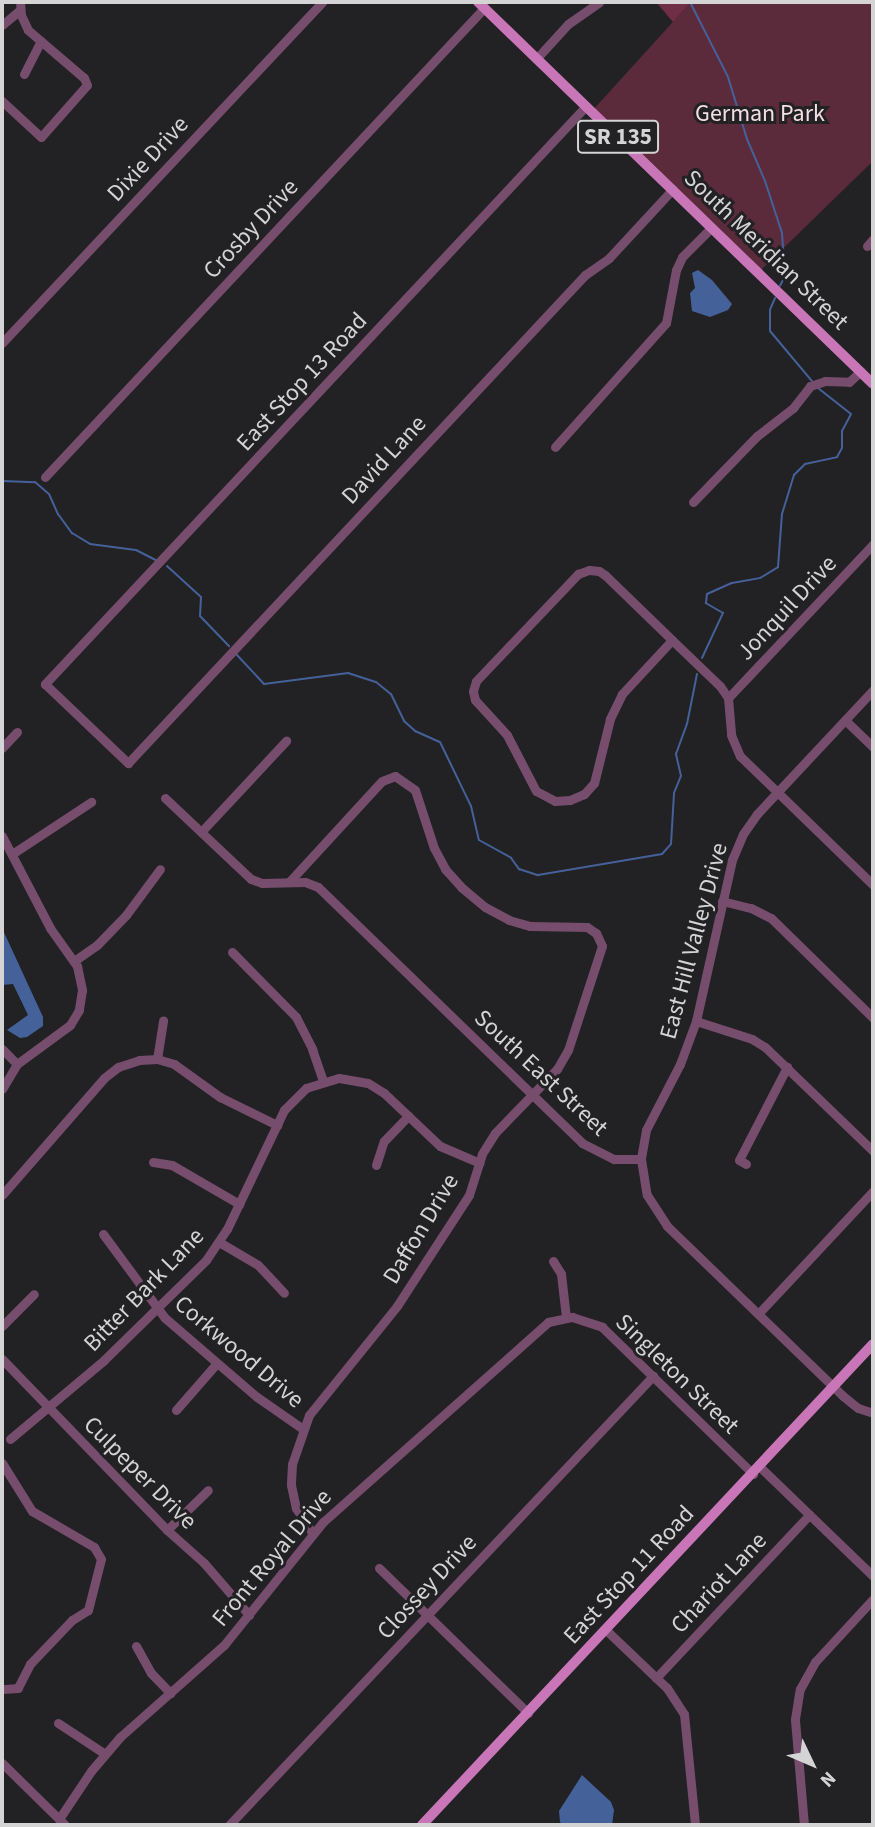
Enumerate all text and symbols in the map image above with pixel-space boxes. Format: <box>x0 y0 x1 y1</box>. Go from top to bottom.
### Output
park label: German Park <box>695 100 825 128</box>
street label: Dixie Drive <box>101 110 195 208</box>
road number: SR 135 <box>576 118 660 156</box>
street label: South Meridian Street <box>678 164 854 336</box>
street label: Crosby Drive <box>197 173 305 285</box>
street label: East Stop 13 Road <box>231 307 373 457</box>
street label: David Lane <box>336 410 432 510</box>
street label: Jonquil Drive <box>731 550 843 666</box>
street label: East Hill Valley Drive <box>654 840 734 1042</box>
street label: South East Street <box>468 1004 614 1142</box>
street label: Daffon Drive <box>377 1169 465 1289</box>
street label: Bitter Bark Lane <box>78 1222 210 1358</box>
street label: Corkwood Drive <box>168 1289 310 1415</box>
street label: Singleton Street <box>609 1308 745 1440</box>
street label: Culpeper Drive <box>77 1410 203 1536</box>
street label: Front Royal Drive <box>206 1483 338 1633</box>
street label: East Stop 11 Road <box>558 1500 700 1650</box>
street label: Chariot Lane <box>665 1527 773 1639</box>
street label: Clossey Drive <box>371 1529 483 1645</box>
north arrow <box>777 1729 847 1799</box>
text: N <box>813 1765 842 1793</box>

